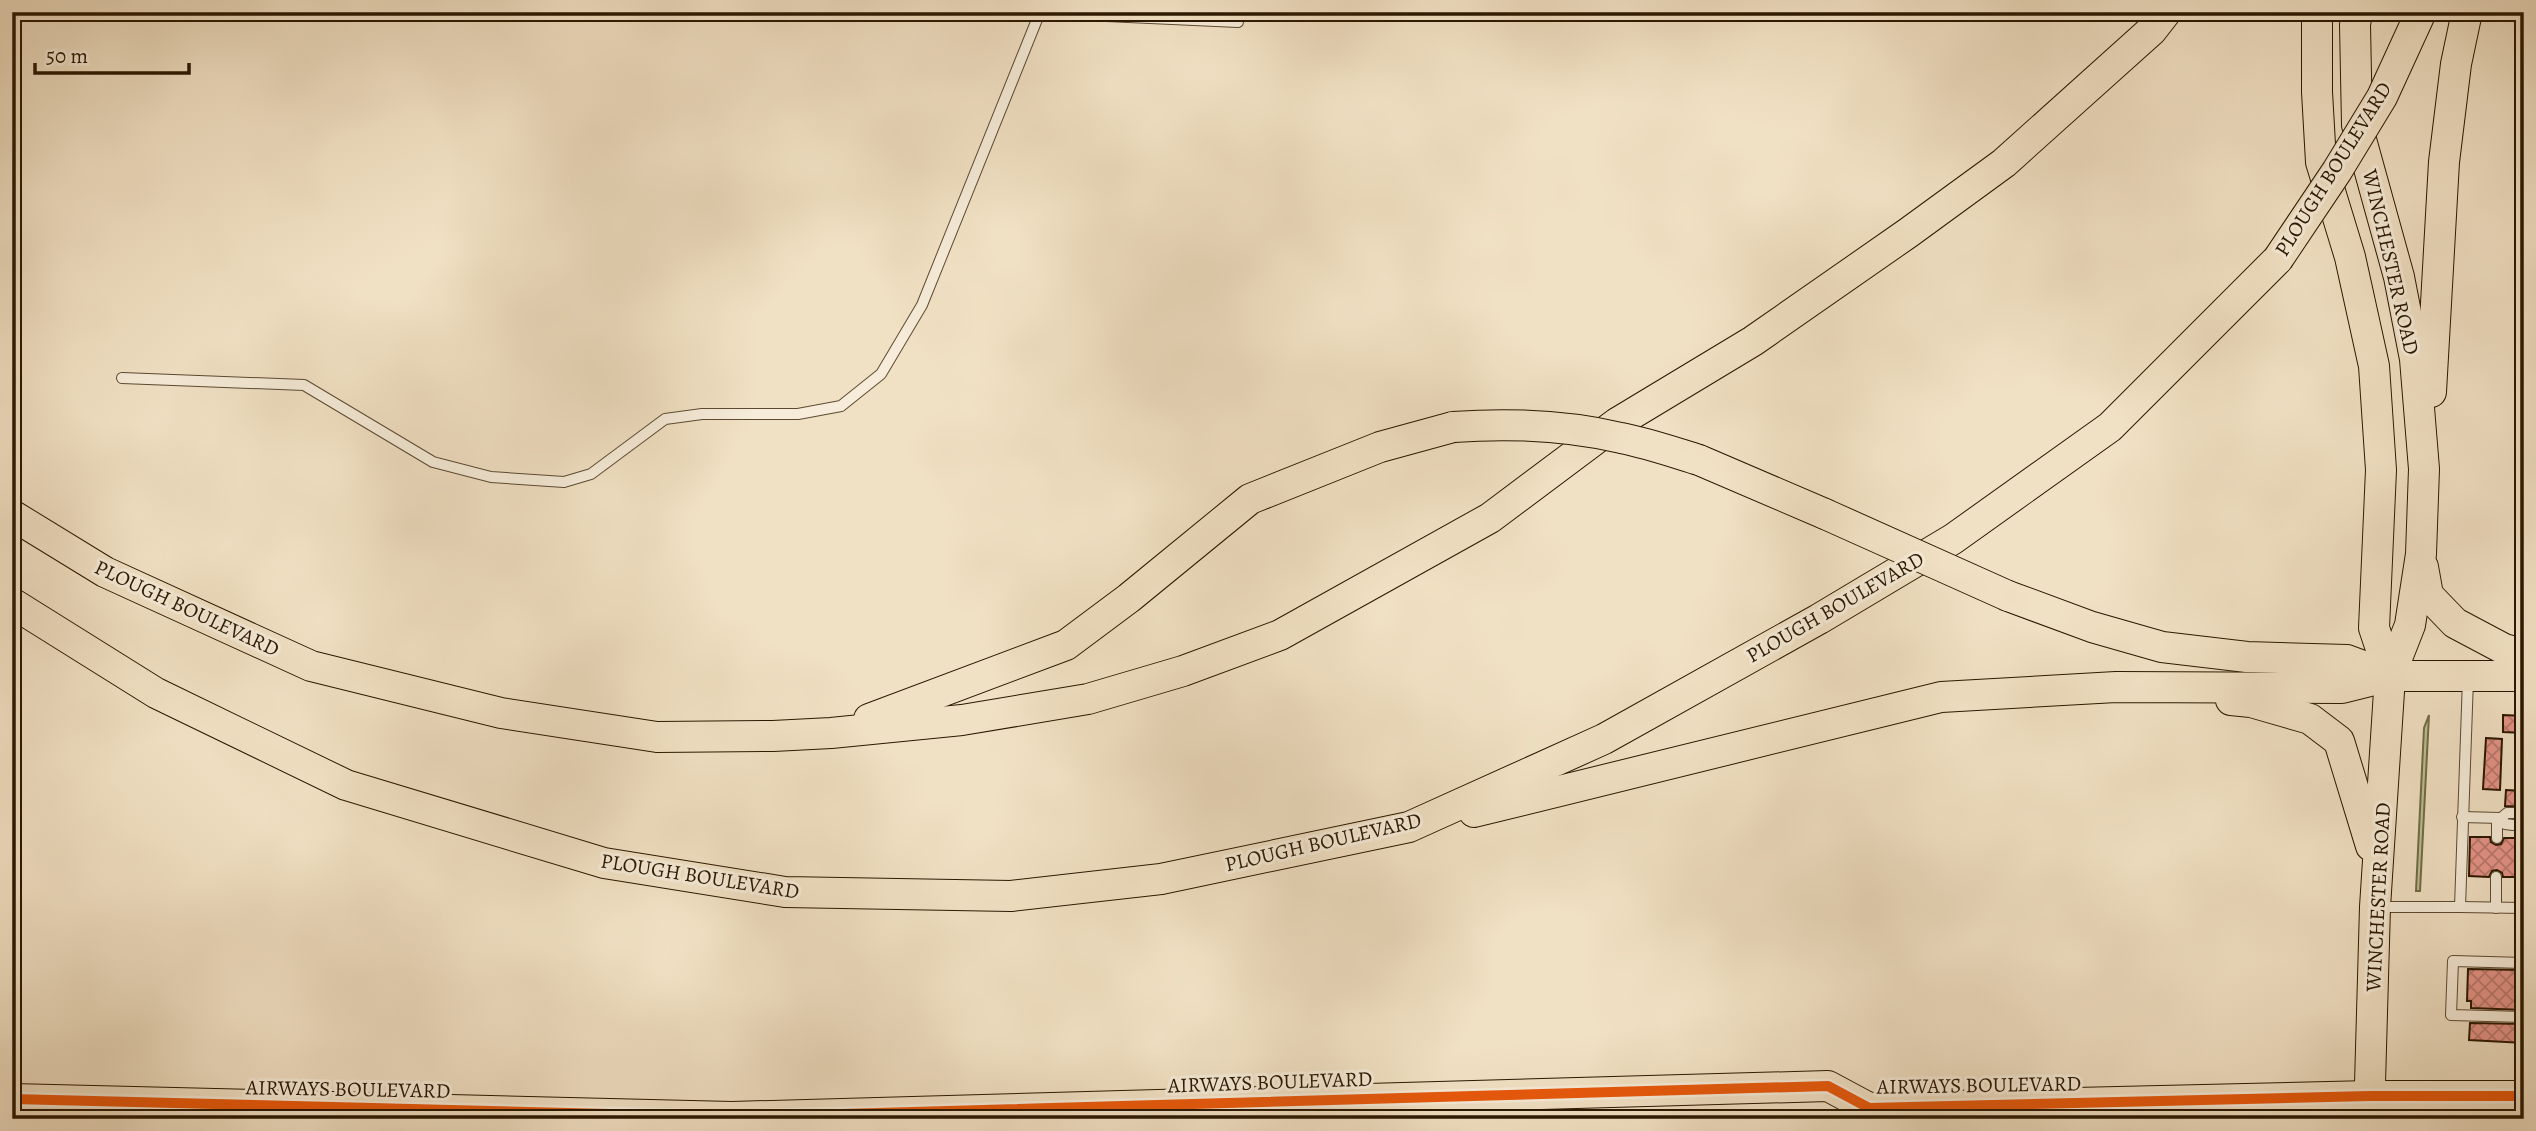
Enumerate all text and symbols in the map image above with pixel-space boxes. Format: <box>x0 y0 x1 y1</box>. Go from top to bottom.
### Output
scale bar <box>35 32 189 76</box>
text: 50 m <box>46 42 88 70</box>
street label: PLOUGH BOULEVARD <box>2268 76 2398 262</box>
street label: WINCHESTER ROAD <box>2356 166 2426 358</box>
street label: PLOUGH BOULEVARD <box>1741 545 1929 669</box>
street label: PLOUGH BOULEVARD <box>90 553 284 663</box>
street label: WINCHESTER ROAD <box>2359 802 2397 993</box>
street label: PLOUGH BOULEVARD <box>1222 806 1424 878</box>
street label: PLOUGH BOULEVARD <box>599 846 801 906</box>
street label: AIRWAYS BOULEVARD <box>1166 1064 1373 1100</box>
street label: AIRWAYS BOULEVARD <box>1875 1069 2082 1101</box>
street label: AIRWAYS BOULEVARD <box>244 1073 451 1105</box>

